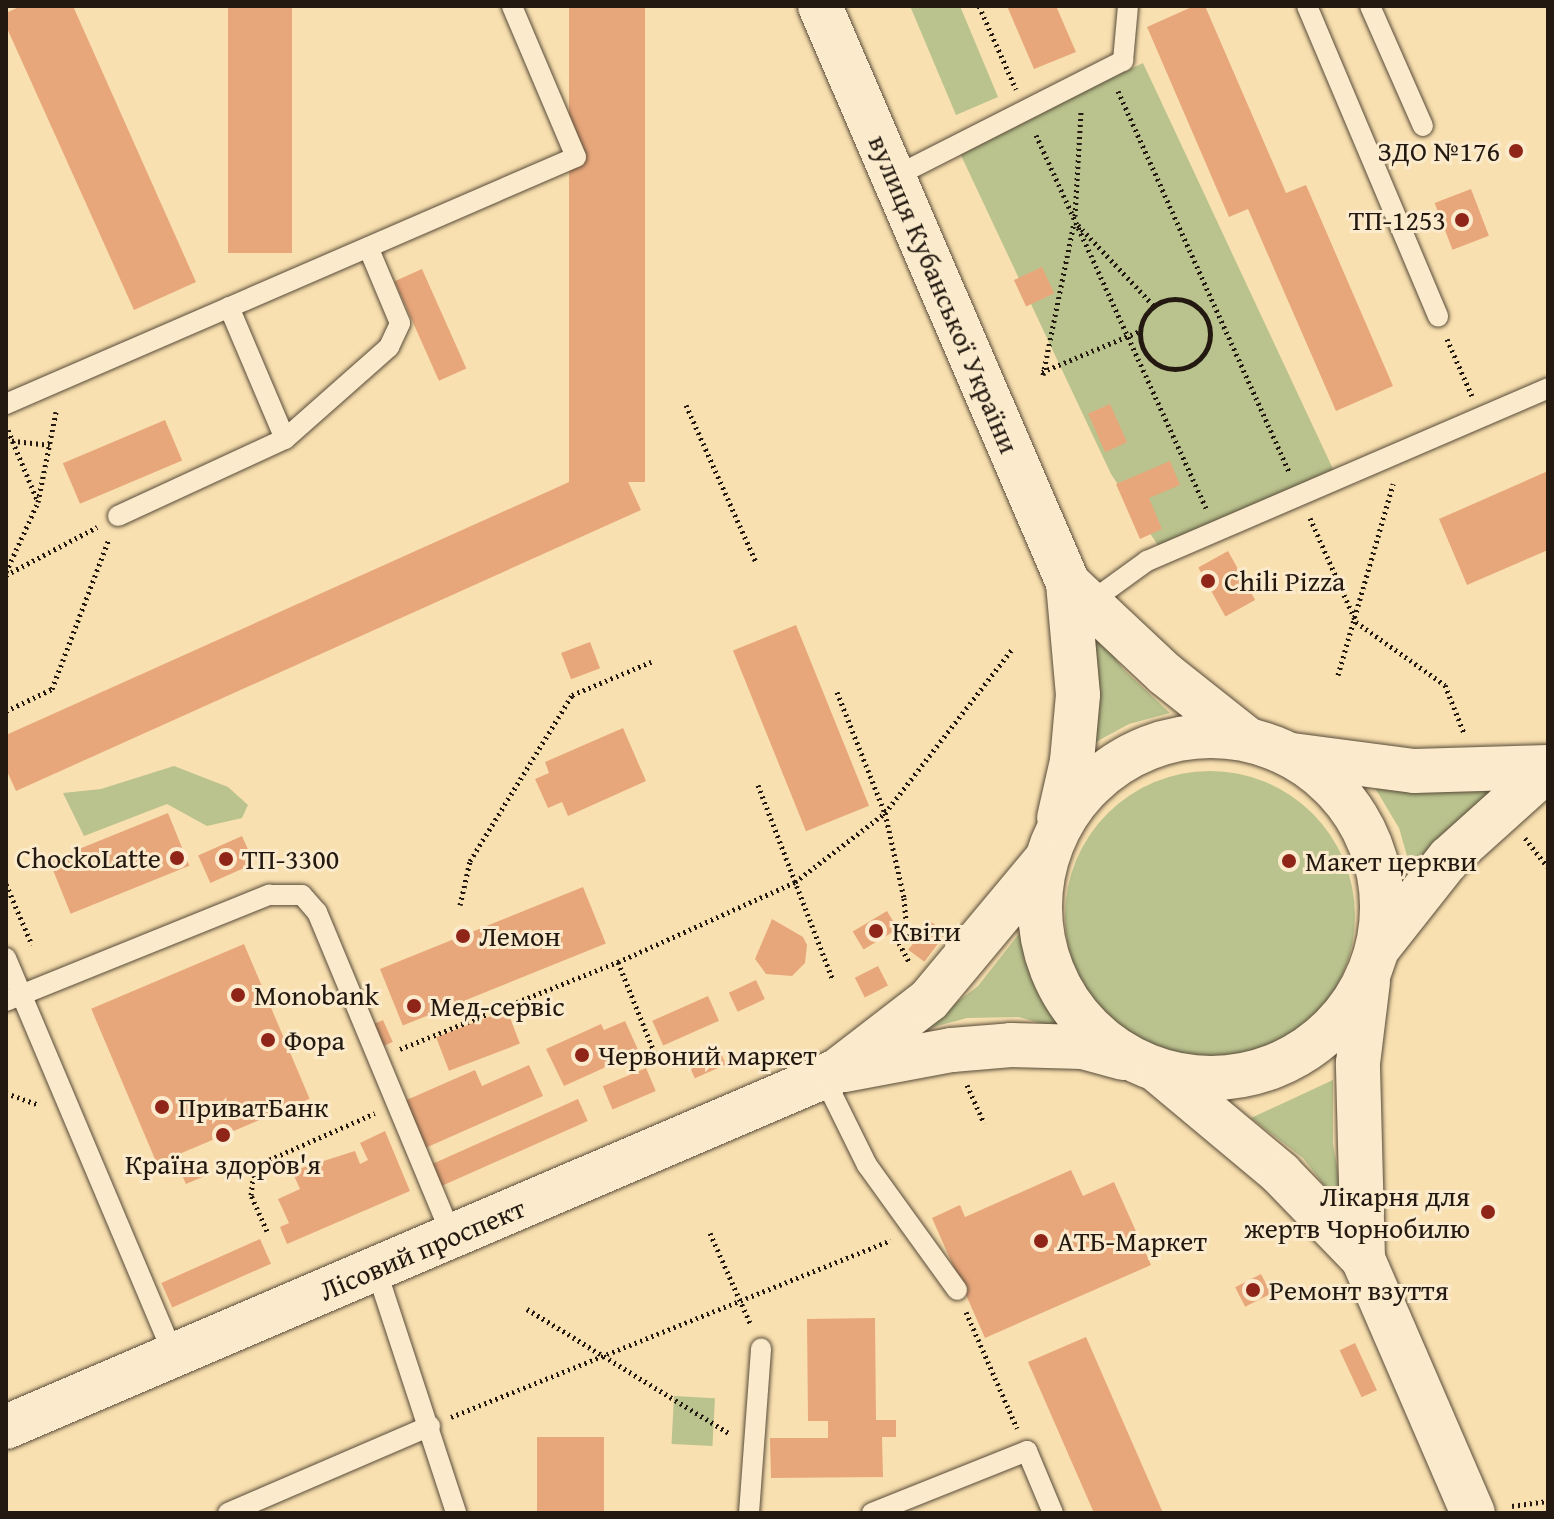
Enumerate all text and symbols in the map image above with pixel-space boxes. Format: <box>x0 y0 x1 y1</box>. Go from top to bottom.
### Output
street label: вулиця Кубанської України <box>862 130 1026 458</box>
place label: ЗДО №176 <box>1378 134 1500 168</box>
marker: ЗДО №176 <box>1507 142 1525 160</box>
place label: ТП-1253 <box>1349 203 1446 237</box>
marker: ТП-1253 <box>1453 211 1471 229</box>
place label: Chili Pizza <box>1224 564 1345 598</box>
marker: Chili Pizza <box>1199 572 1217 590</box>
place label: ChockoLatte <box>16 841 161 875</box>
place label: ТП-3300 <box>242 842 339 876</box>
place label: Макет церкви <box>1305 844 1477 878</box>
marker: ChockoLatte <box>168 849 186 867</box>
marker: ТП-3300 <box>217 850 235 868</box>
marker: Макет церкви <box>1280 852 1298 870</box>
place label: Квіти <box>892 914 961 948</box>
place label: Лемон <box>479 919 560 953</box>
marker: Квіти <box>867 922 885 940</box>
marker: Лемон <box>454 927 472 945</box>
place label: Monobank <box>254 978 379 1012</box>
marker: Monobank <box>229 986 247 1004</box>
place label: Мед-сервіс <box>430 989 565 1023</box>
marker: Мед-сервіс <box>405 997 423 1015</box>
place label: Фора <box>284 1023 345 1057</box>
marker: Фора <box>259 1031 277 1049</box>
place label: Червоний маркет <box>598 1038 817 1072</box>
marker: Червоний маркет <box>573 1046 591 1064</box>
place label: ПриватБанк <box>178 1090 328 1124</box>
marker: ПриватБанк <box>153 1098 171 1116</box>
marker: Країна здоров'я <box>214 1126 232 1144</box>
place label: Країна здоров'я <box>125 1147 321 1181</box>
place label: Лікарня для жертв Чорнобилю <box>1244 1179 1470 1245</box>
street label: Лісовий проспект <box>314 1191 530 1307</box>
marker: Лікарня для жертв Чорнобилю <box>1477 1201 1499 1223</box>
place label: АТБ-Маркет <box>1057 1224 1207 1258</box>
marker: АТБ-Маркет <box>1032 1232 1050 1250</box>
place label: Ремонт взуття <box>1269 1273 1449 1307</box>
marker: Ремонт взуття <box>1244 1281 1262 1299</box>

